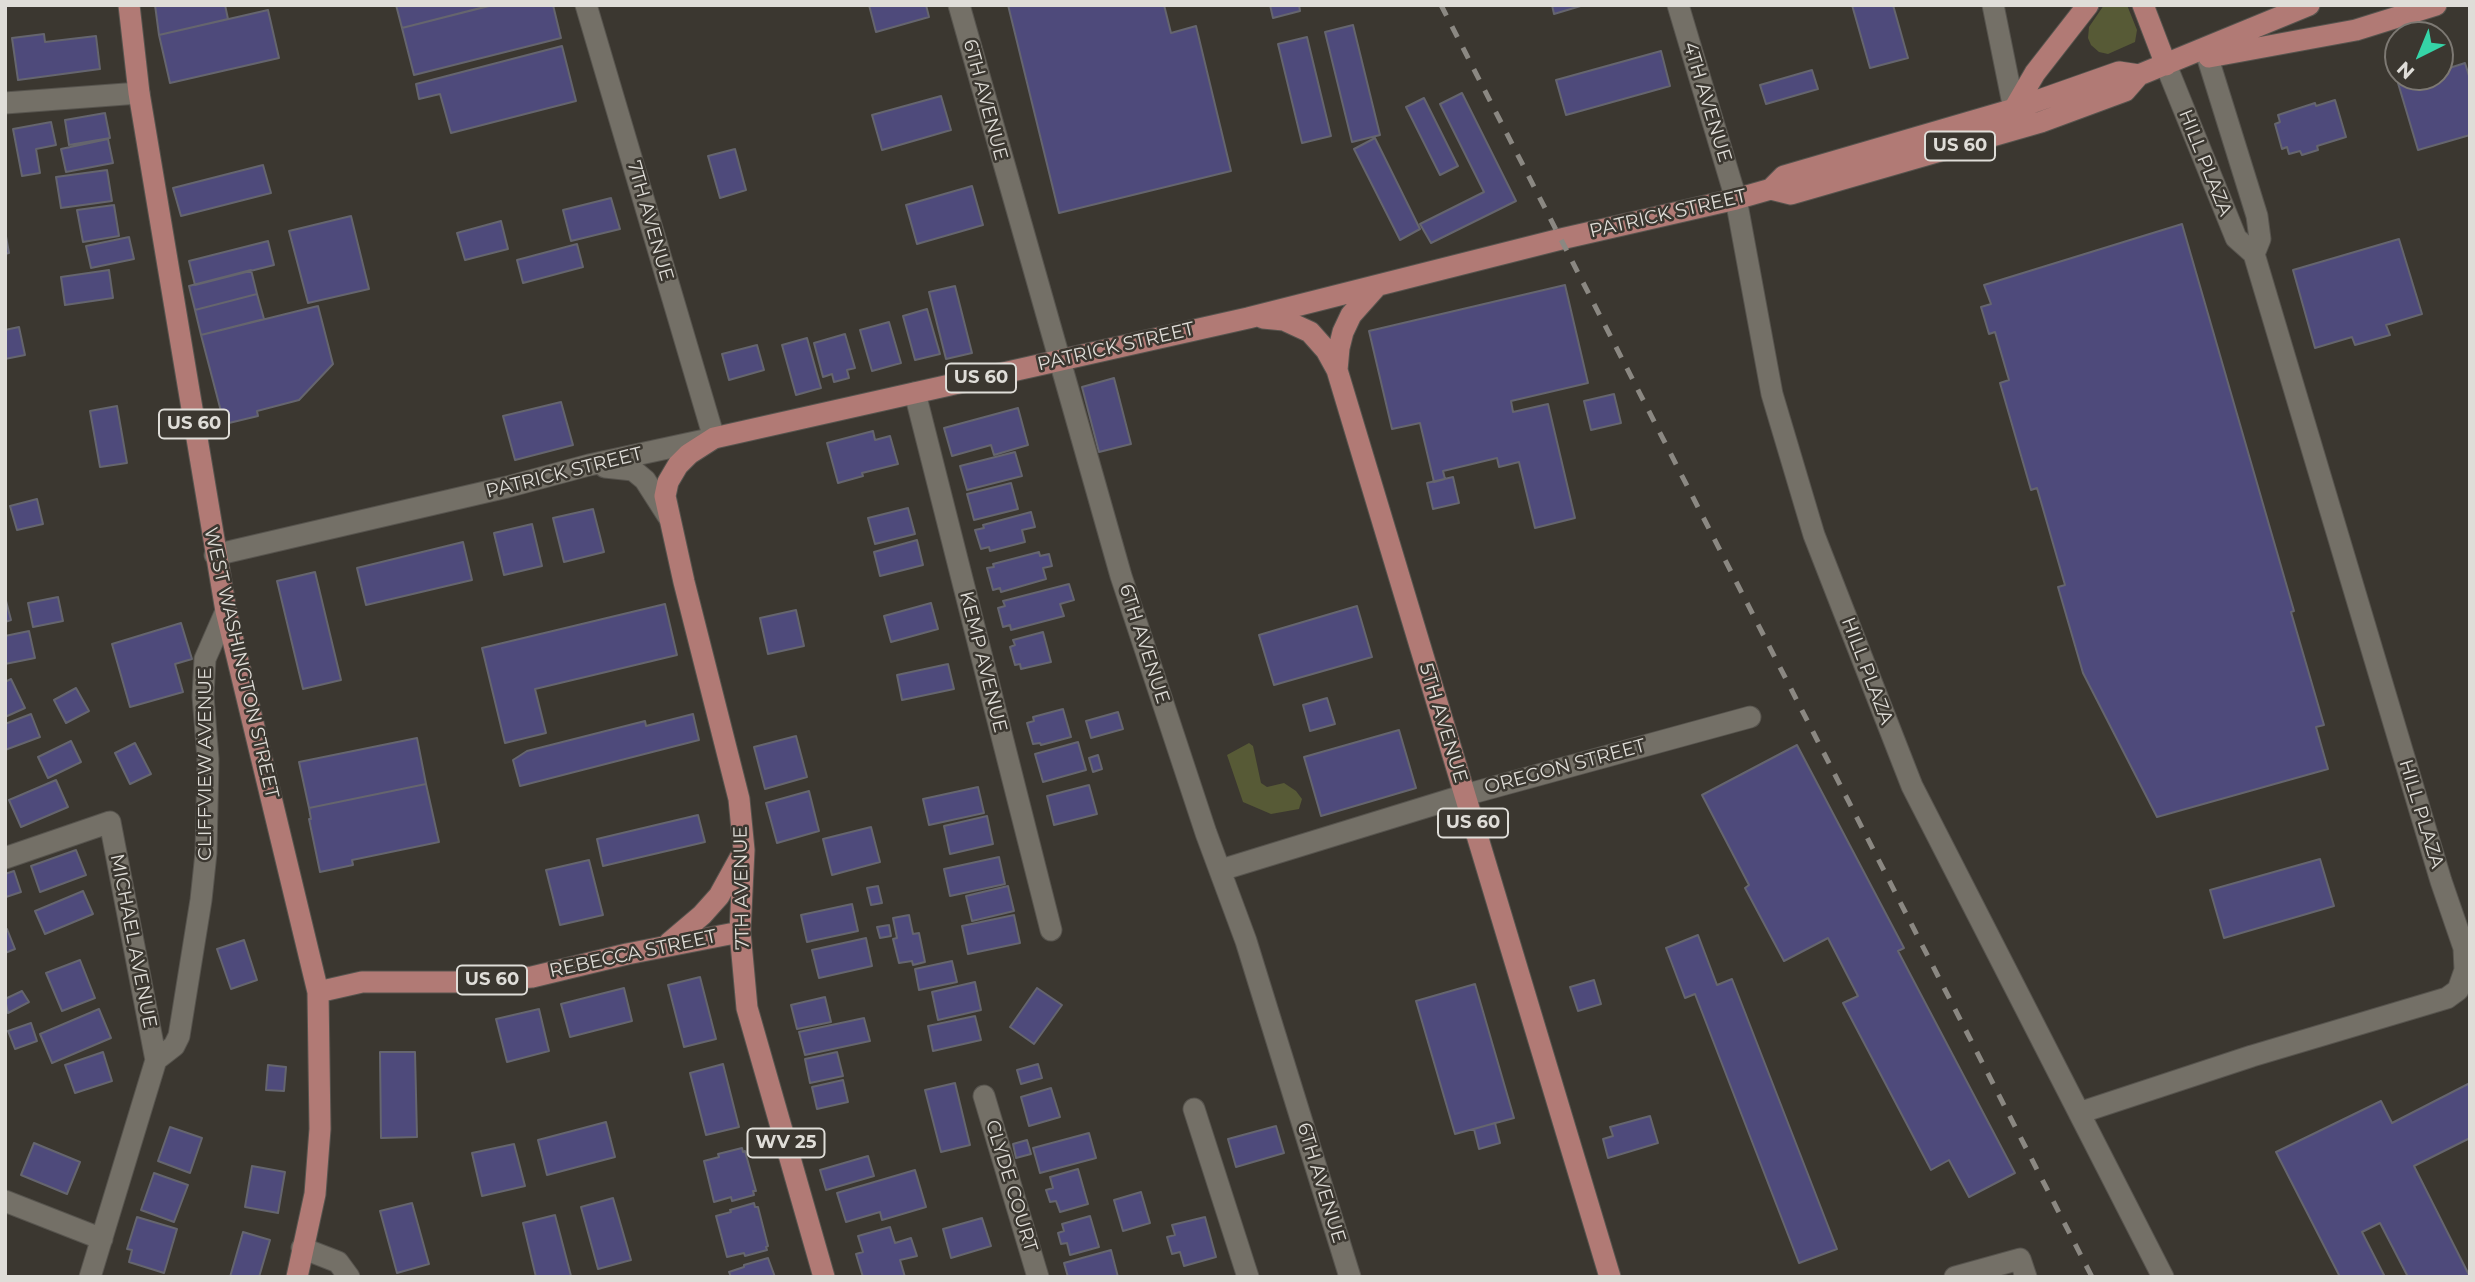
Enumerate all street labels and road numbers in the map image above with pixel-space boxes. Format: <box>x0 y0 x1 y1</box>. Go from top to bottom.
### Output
street label: 6TH AVENUE <box>958 37 1012 163</box>
street label: 4TH AVENUE <box>1678 39 1736 165</box>
street label: HILL PLAZA <box>2173 106 2237 220</box>
road number: US 60 <box>1925 132 1995 160</box>
street label: 7TH AVENUE <box>622 158 678 284</box>
street label: PATRICK STREET <box>1587 185 1749 243</box>
street label: PATRICK STREET <box>1035 318 1197 376</box>
road number: US 60 <box>946 364 1016 392</box>
road number: US 60 <box>159 410 229 438</box>
street label: PATRICK STREET <box>483 443 645 503</box>
street label: WEST WASHINGTON STREET <box>199 525 283 801</box>
street label: 6TH AVENUE <box>1114 581 1174 707</box>
street label: KEMP AVENUE <box>954 589 1012 735</box>
street label: HILL PLAZA <box>1836 614 1898 728</box>
street label: 5TH AVENUE <box>1414 661 1472 785</box>
street label: CLIFFVIEW AVENUE <box>194 667 216 861</box>
street label: OREGON STREET <box>1482 735 1648 799</box>
street label: HILL PLAZA <box>2394 757 2448 871</box>
road number: US 60 <box>1438 808 1508 838</box>
street label: 7TH AVENUE <box>730 826 754 950</box>
street label: MICHAEL AVENUE <box>105 852 161 1030</box>
street label: REBECCA STREET <box>547 925 719 983</box>
road number: US 60 <box>457 965 527 995</box>
street label: CLYDE COURT <box>980 1117 1042 1255</box>
street label: 6TH AVENUE <box>1292 1120 1350 1246</box>
road number: WV 25 <box>748 1128 824 1158</box>

